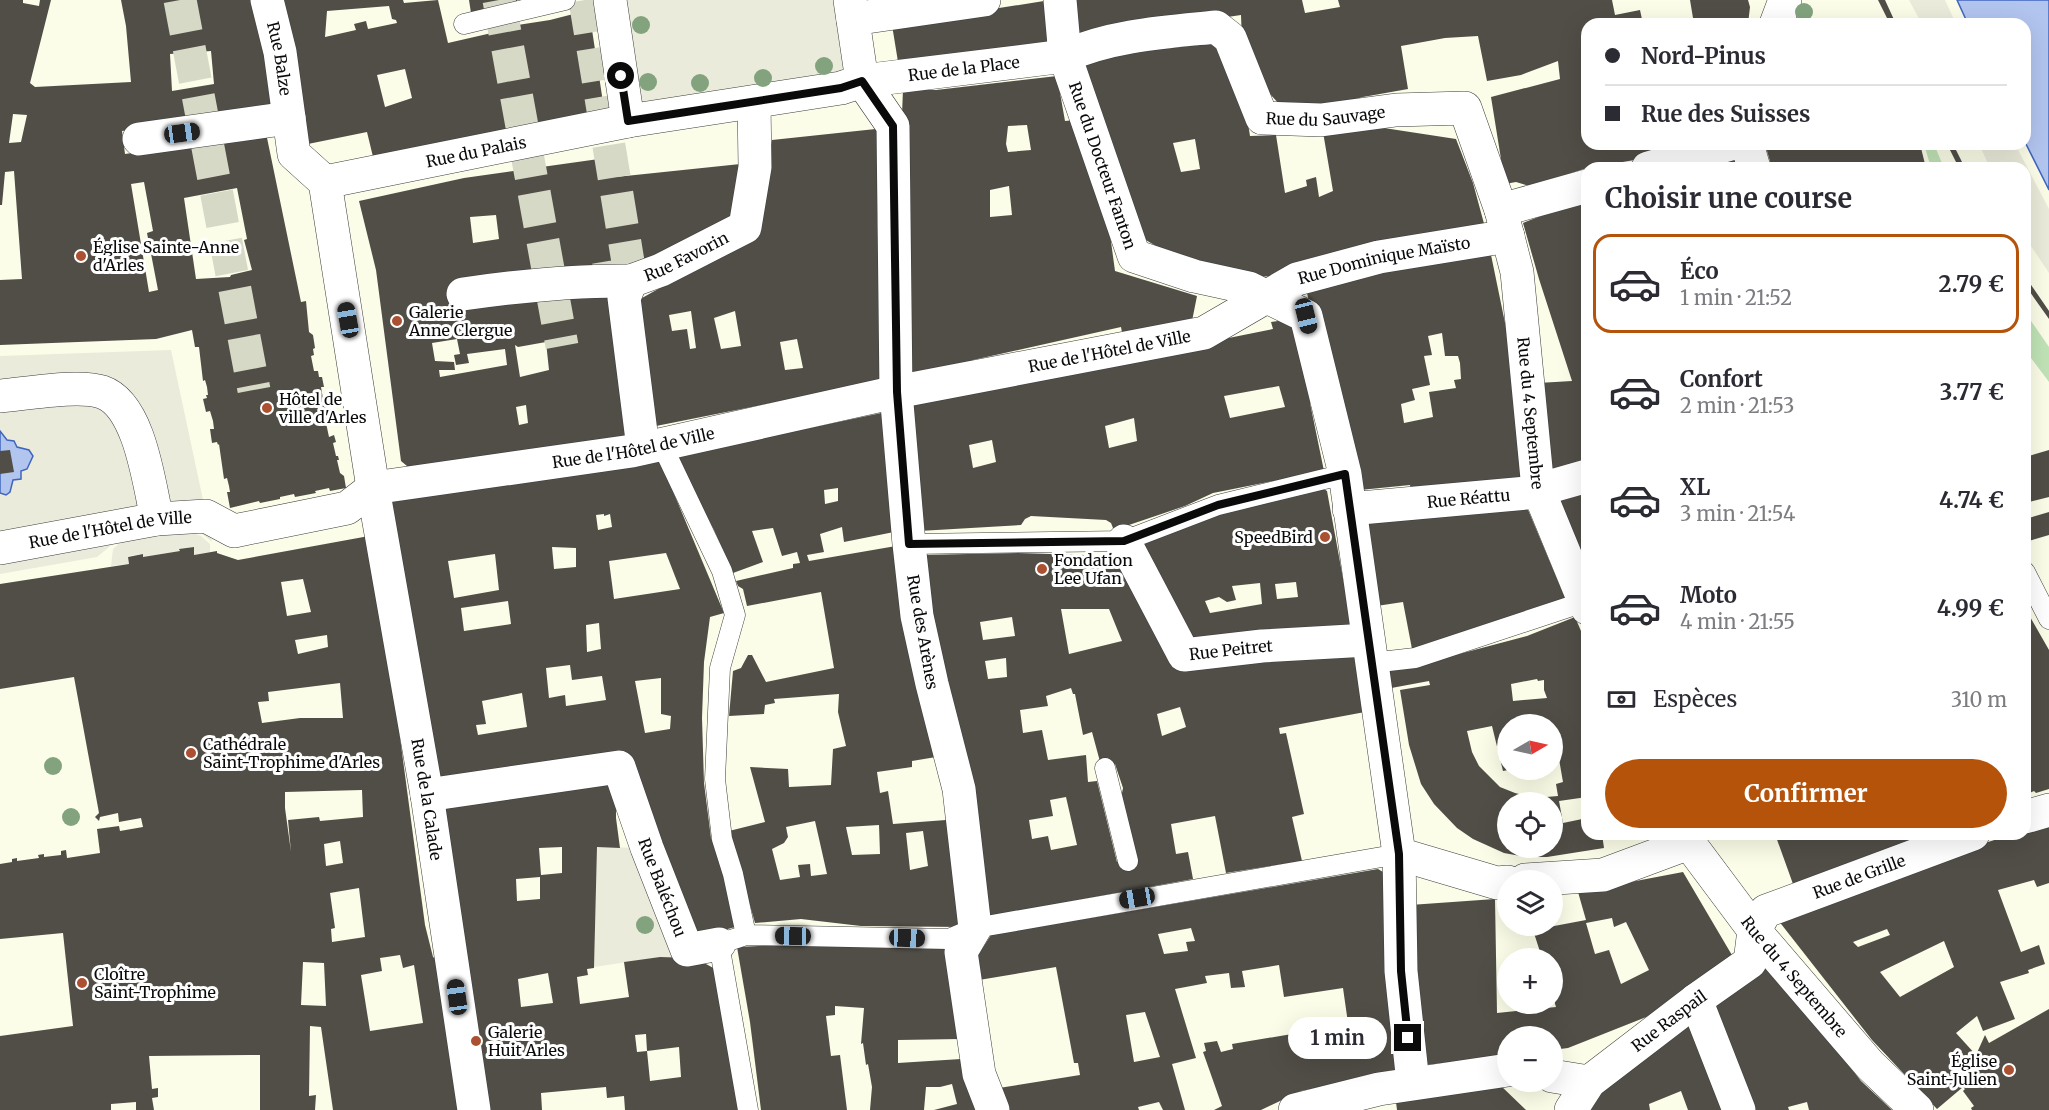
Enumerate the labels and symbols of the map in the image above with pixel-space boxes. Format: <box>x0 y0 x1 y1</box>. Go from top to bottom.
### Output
street label: Rue Balze <box>263 19 296 97</box>
street label: Rue de la Place <box>907 52 1021 85</box>
route start <box>607 62 634 89</box>
street label: Rue du Docteur Fanton <box>1065 79 1141 252</box>
street label: Rue du Sauvage <box>1265 102 1386 130</box>
car <box>163 122 201 144</box>
street label: Rue du Palais <box>424 132 528 171</box>
street label: Rue Favorin <box>641 227 732 285</box>
street label: Rue Dominique Maïsto <box>1296 232 1472 288</box>
place label: Église Sainte-Anne d'Arles <box>93 237 239 275</box>
marker: Église Sainte-Anne d'Arles <box>74 249 88 263</box>
car <box>1293 296 1319 336</box>
car <box>336 301 360 339</box>
place label: Galerie Anne Clergue <box>408 302 512 340</box>
marker: Galerie Anne Clergue <box>390 314 404 328</box>
street label: Rue de l'Hôtel de Ville <box>1026 326 1192 376</box>
street label: Rue du 4 Septembre <box>1513 336 1548 490</box>
place label: Hôtel de ville d'Arles <box>278 389 367 427</box>
marker: Hôtel de ville d'Arles <box>260 401 274 415</box>
street label: Rue de l'Hôtel de Ville <box>551 423 716 472</box>
street label: Rue Réattu <box>1426 485 1511 512</box>
street label: Rue de l'Hôtel de Ville <box>27 507 192 552</box>
place label: SpeedBird <box>1234 527 1313 547</box>
marker: SpeedBird <box>1318 530 1332 544</box>
place label: Fondation Lee Ufan <box>1054 550 1133 588</box>
marker: Fondation Lee Ufan <box>1035 562 1049 576</box>
street label: Rue des Arènes <box>903 573 943 691</box>
street label: Rue Peitret <box>1188 635 1274 664</box>
north arrow <box>1497 714 1563 780</box>
place label: Cathédrale Saint-Trophime d'Arles <box>203 734 380 772</box>
street label: Rue de la Calade <box>407 737 447 862</box>
marker: Cathédrale Saint-Trophime d'Arles <box>184 746 198 760</box>
street label: Rue Baléchou <box>634 835 691 940</box>
street label: Rue de Grille <box>1810 850 1908 903</box>
car <box>1118 886 1156 910</box>
street label: Rue du 4 Septembre <box>1737 912 1852 1041</box>
car <box>775 927 811 945</box>
car <box>889 928 925 948</box>
place label: Cloître Saint-Trophime <box>94 964 216 1002</box>
marker: Cloître Saint-Trophime <box>75 976 89 990</box>
car <box>446 978 468 1016</box>
street label: Rue Raspail <box>1627 986 1710 1056</box>
callout: 1 min <box>1288 1017 1387 1059</box>
place label: Galerie Huit Arles <box>488 1022 565 1060</box>
route end <box>1394 1024 1421 1051</box>
marker: Galerie Huit Arles <box>469 1034 483 1048</box>
place label: Église Saint-Julien <box>1907 1051 1997 1089</box>
marker: Église Saint-Julien <box>2002 1063 2016 1077</box>

